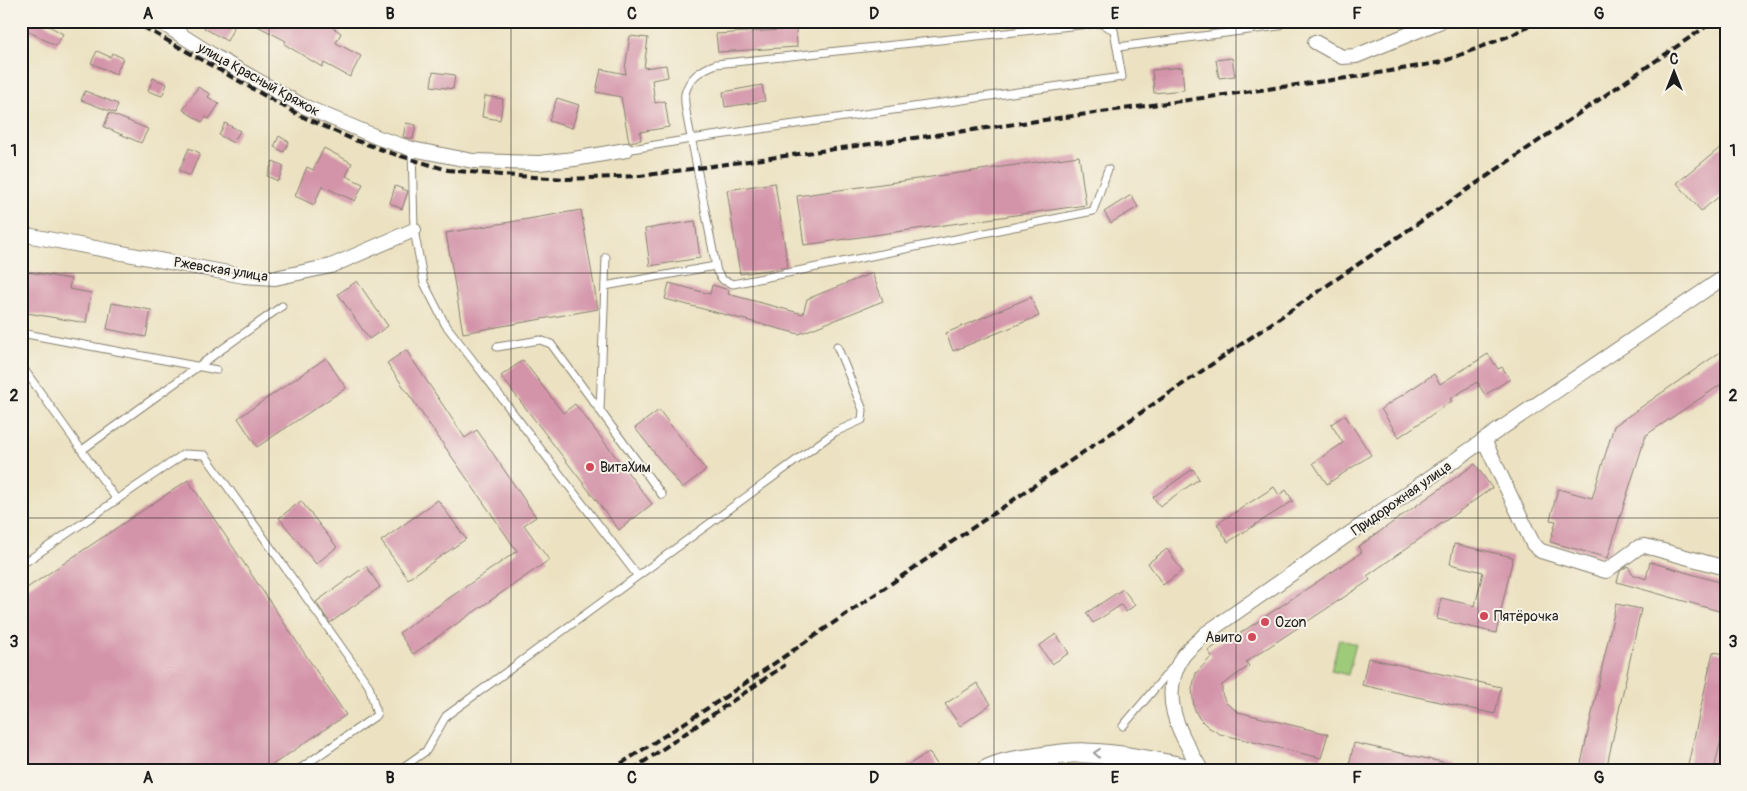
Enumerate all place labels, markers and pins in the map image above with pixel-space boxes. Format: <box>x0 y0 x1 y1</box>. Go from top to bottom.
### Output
place label: ВитаХим <box>600 459 651 476</box>
marker: ВитаХим <box>584 461 596 473</box>
place label: Пятёрочка <box>1494 608 1558 625</box>
marker: Пятёрочка <box>1478 610 1490 622</box>
place label: Ozon <box>1275 614 1307 631</box>
marker: Ozon <box>1259 616 1271 628</box>
place label: Авито <box>1205 629 1242 646</box>
marker: Авито <box>1246 631 1258 643</box>

